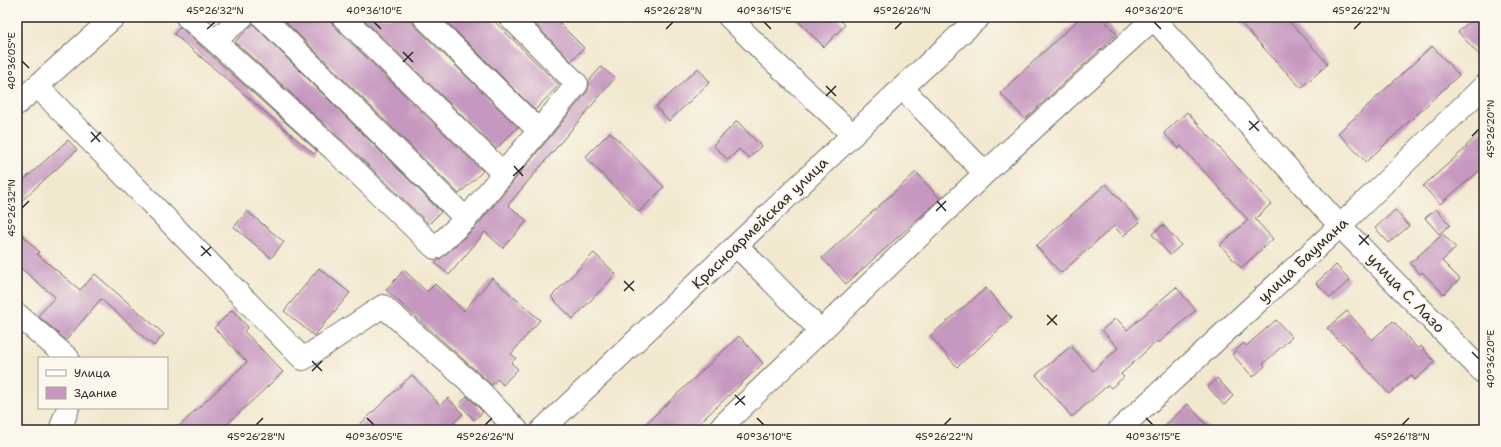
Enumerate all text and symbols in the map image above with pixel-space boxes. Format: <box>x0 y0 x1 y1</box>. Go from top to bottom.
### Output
text: 45°26'32"N <box>186 4 244 17</box>
text: 40°36'10"E <box>346 4 402 17</box>
text: 45°26'28"N <box>644 4 702 17</box>
text: 40°36'15"E <box>736 4 792 17</box>
text: 45°26'26"N <box>873 4 931 17</box>
text: 40°36'20"E <box>1125 4 1183 17</box>
text: 45°26'22"N <box>1332 4 1390 17</box>
text: 40°36'05"E <box>5 32 18 90</box>
text: 45°26'20"N <box>1484 100 1497 158</box>
street label: Красноармейская улица <box>687 152 833 294</box>
text: 45°26'32"N <box>5 179 18 237</box>
street label: улица Баумана <box>1253 212 1353 307</box>
street label: улица С. Лазо <box>1363 249 1449 337</box>
text: 40°36'20"E <box>1484 330 1497 388</box>
legend <box>38 357 168 409</box>
text: Улица <box>74 365 111 381</box>
text: Здание <box>74 385 118 401</box>
text: 45°26'28"N <box>227 430 285 443</box>
text: 40°36'05"E <box>345 430 403 443</box>
text: 45°26'26"N <box>456 430 514 443</box>
text: 40°36'10"E <box>736 430 792 443</box>
text: 45°26'22"N <box>915 430 973 443</box>
text: 40°36'15"E <box>1125 430 1181 443</box>
text: 45°26'18"N <box>1374 430 1430 443</box>

